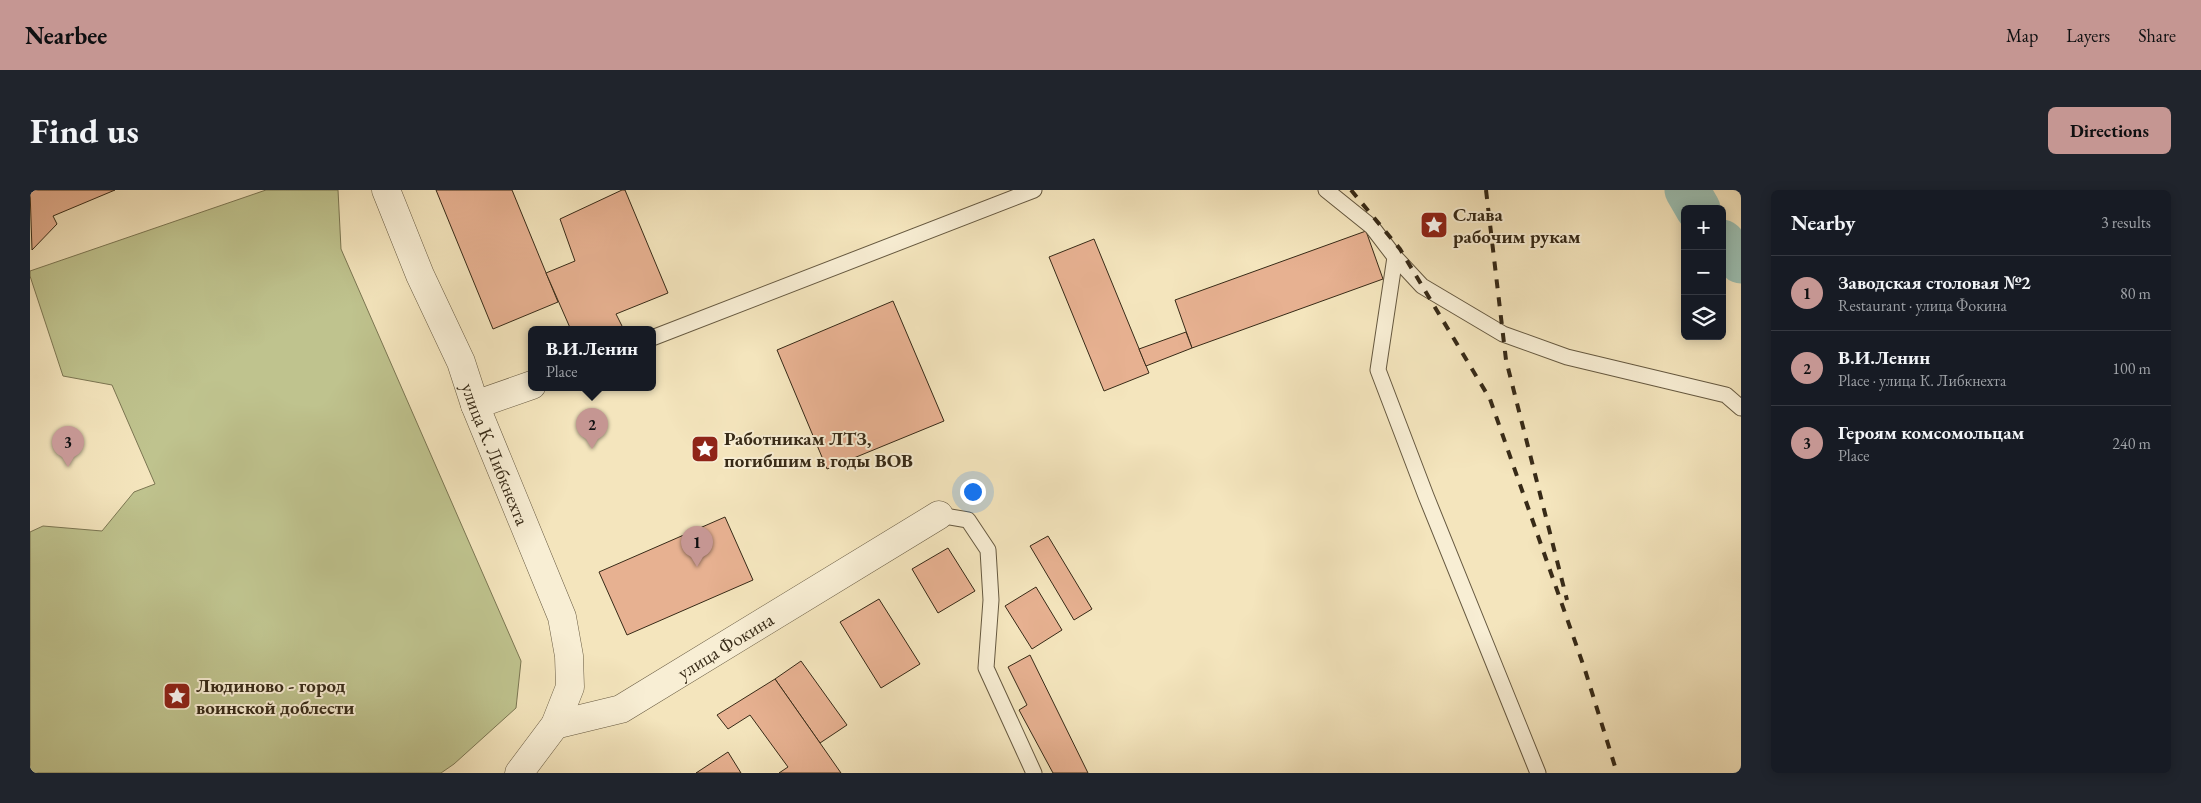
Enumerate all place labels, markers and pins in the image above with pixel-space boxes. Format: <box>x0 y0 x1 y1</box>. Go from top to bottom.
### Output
place label: Слава рабочим рукам <box>1453 202 1581 249</box>
place icon: Слава рабочим рукам <box>1419 210 1449 240</box>
pin: 2 <box>576 408 608 449</box>
pin: 3 <box>52 426 84 467</box>
place label: Работникам ЛТЗ, погибшим в годы ВОВ <box>724 426 913 473</box>
place icon: Работникам ЛТЗ, погибшим в годы ВОВ <box>690 434 720 464</box>
pin: 1 <box>681 526 713 567</box>
place label: Людиново - город воинской доблести <box>196 673 355 720</box>
place icon: Людиново - город воинской доблести <box>162 681 192 711</box>

